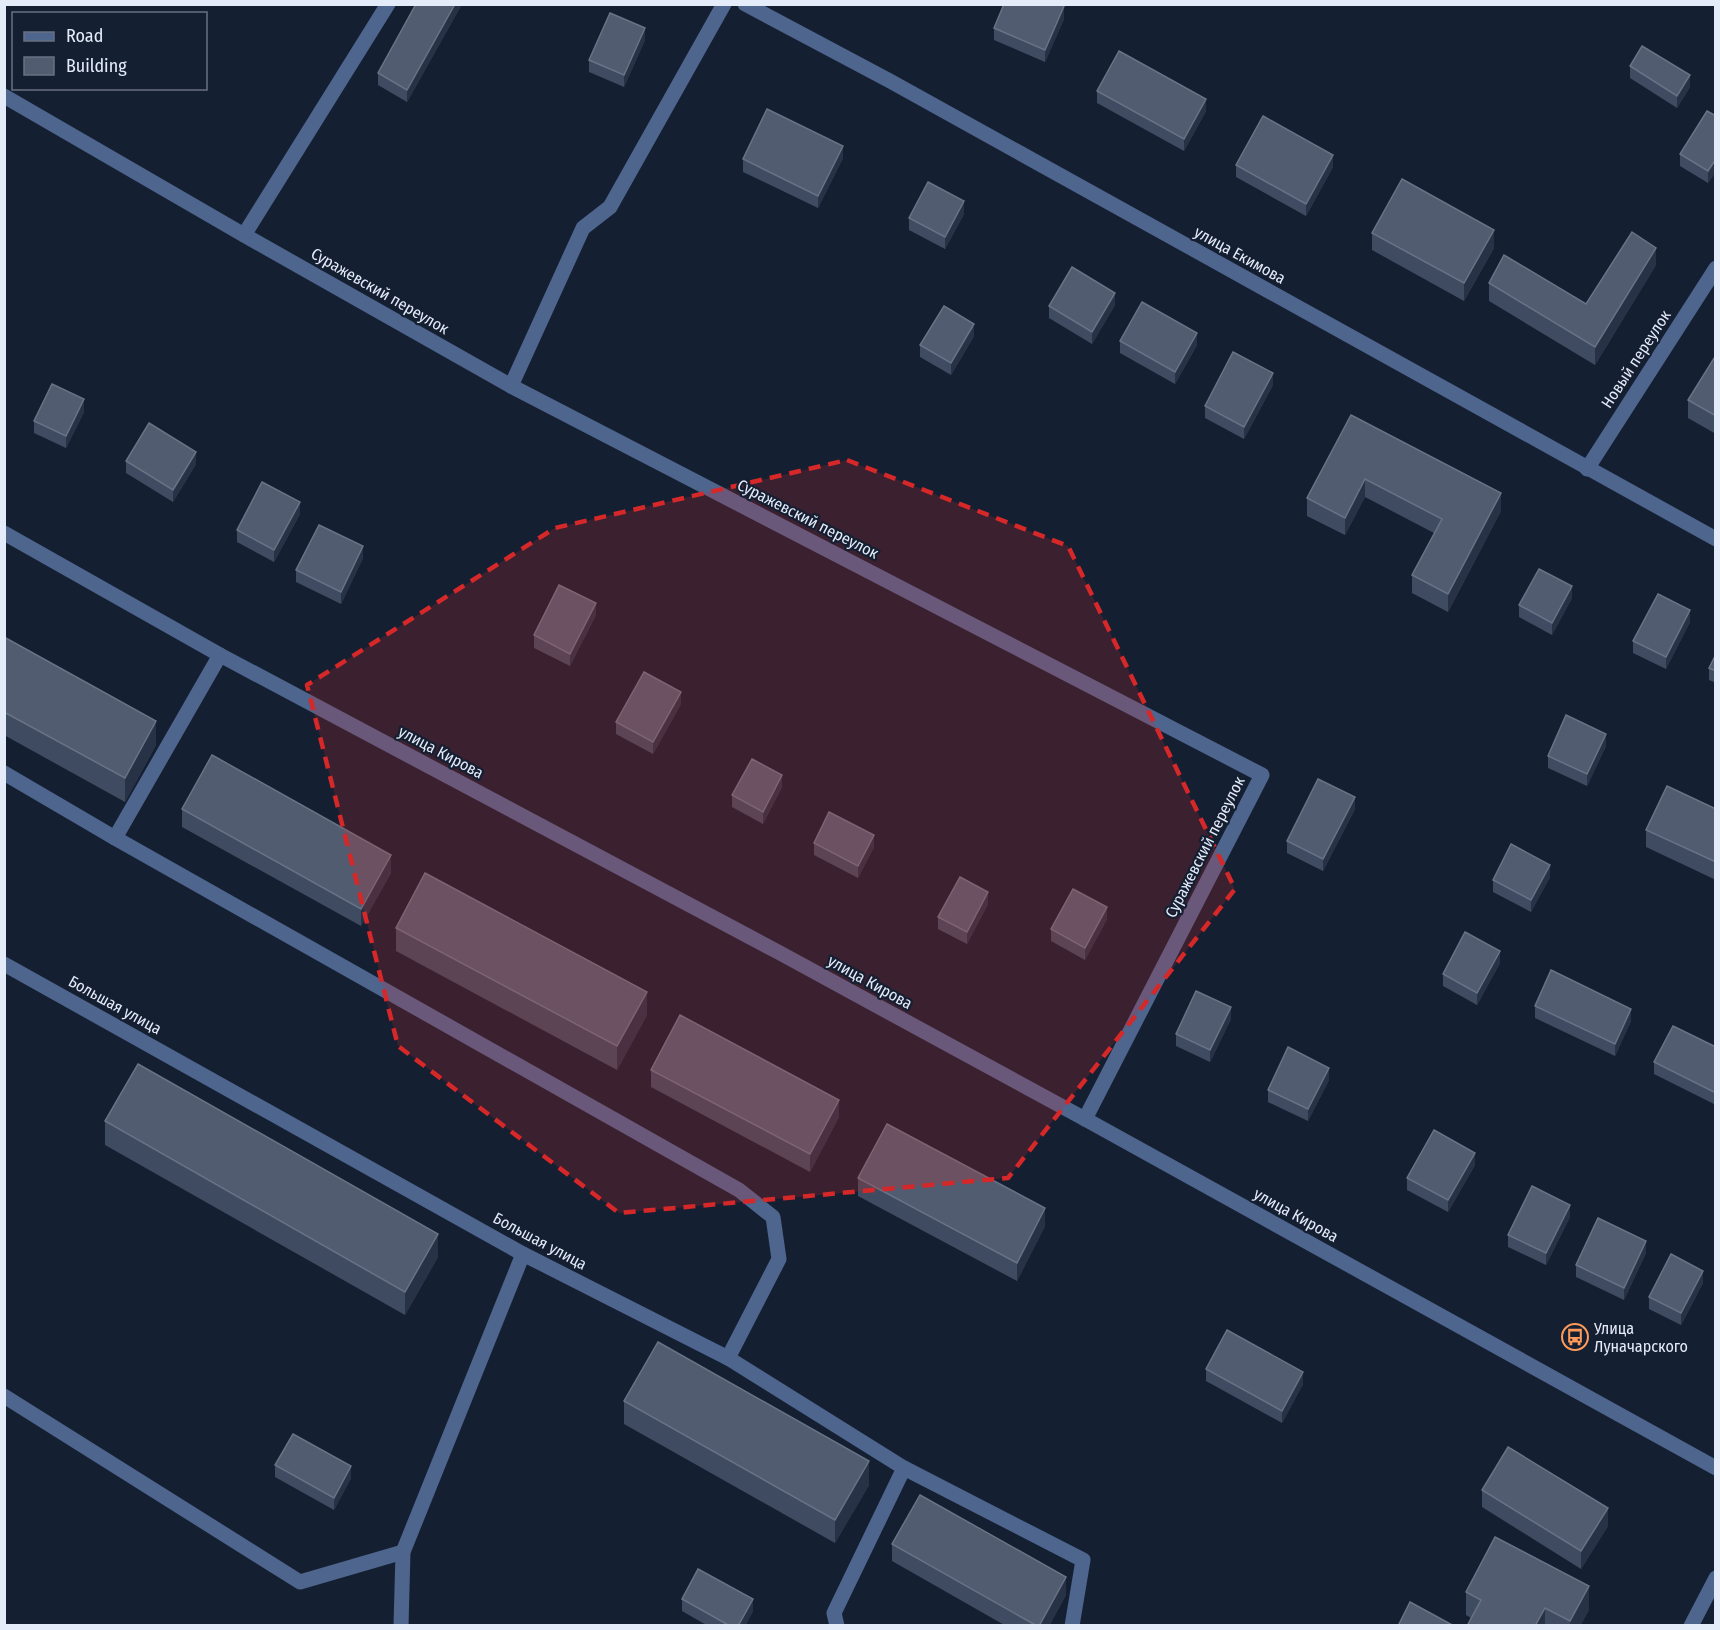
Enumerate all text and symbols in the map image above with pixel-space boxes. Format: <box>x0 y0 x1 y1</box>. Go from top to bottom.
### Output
legend <box>12 12 207 90</box>
text: Road <box>66 25 103 47</box>
text: Building <box>66 55 127 77</box>
street label: улица Екимова <box>1191 222 1289 288</box>
street label: Суражевский переулок <box>308 244 453 338</box>
street label: Новый переулок <box>1597 306 1675 412</box>
street label: Суражевский переулок <box>734 475 882 563</box>
street label: улица Кирова <box>395 722 487 782</box>
street label: Суражевский переулок <box>1161 773 1249 921</box>
street label: улица Кирова <box>824 951 916 1013</box>
street label: Большая улица <box>65 972 165 1038</box>
street label: улица Кирова <box>1250 1184 1342 1246</box>
street label: Большая улица <box>490 1208 590 1274</box>
place label: Улица Луначарского <box>1593 1319 1688 1356</box>
bus stop icon: Улица Луначарского <box>1560 1322 1590 1352</box>

